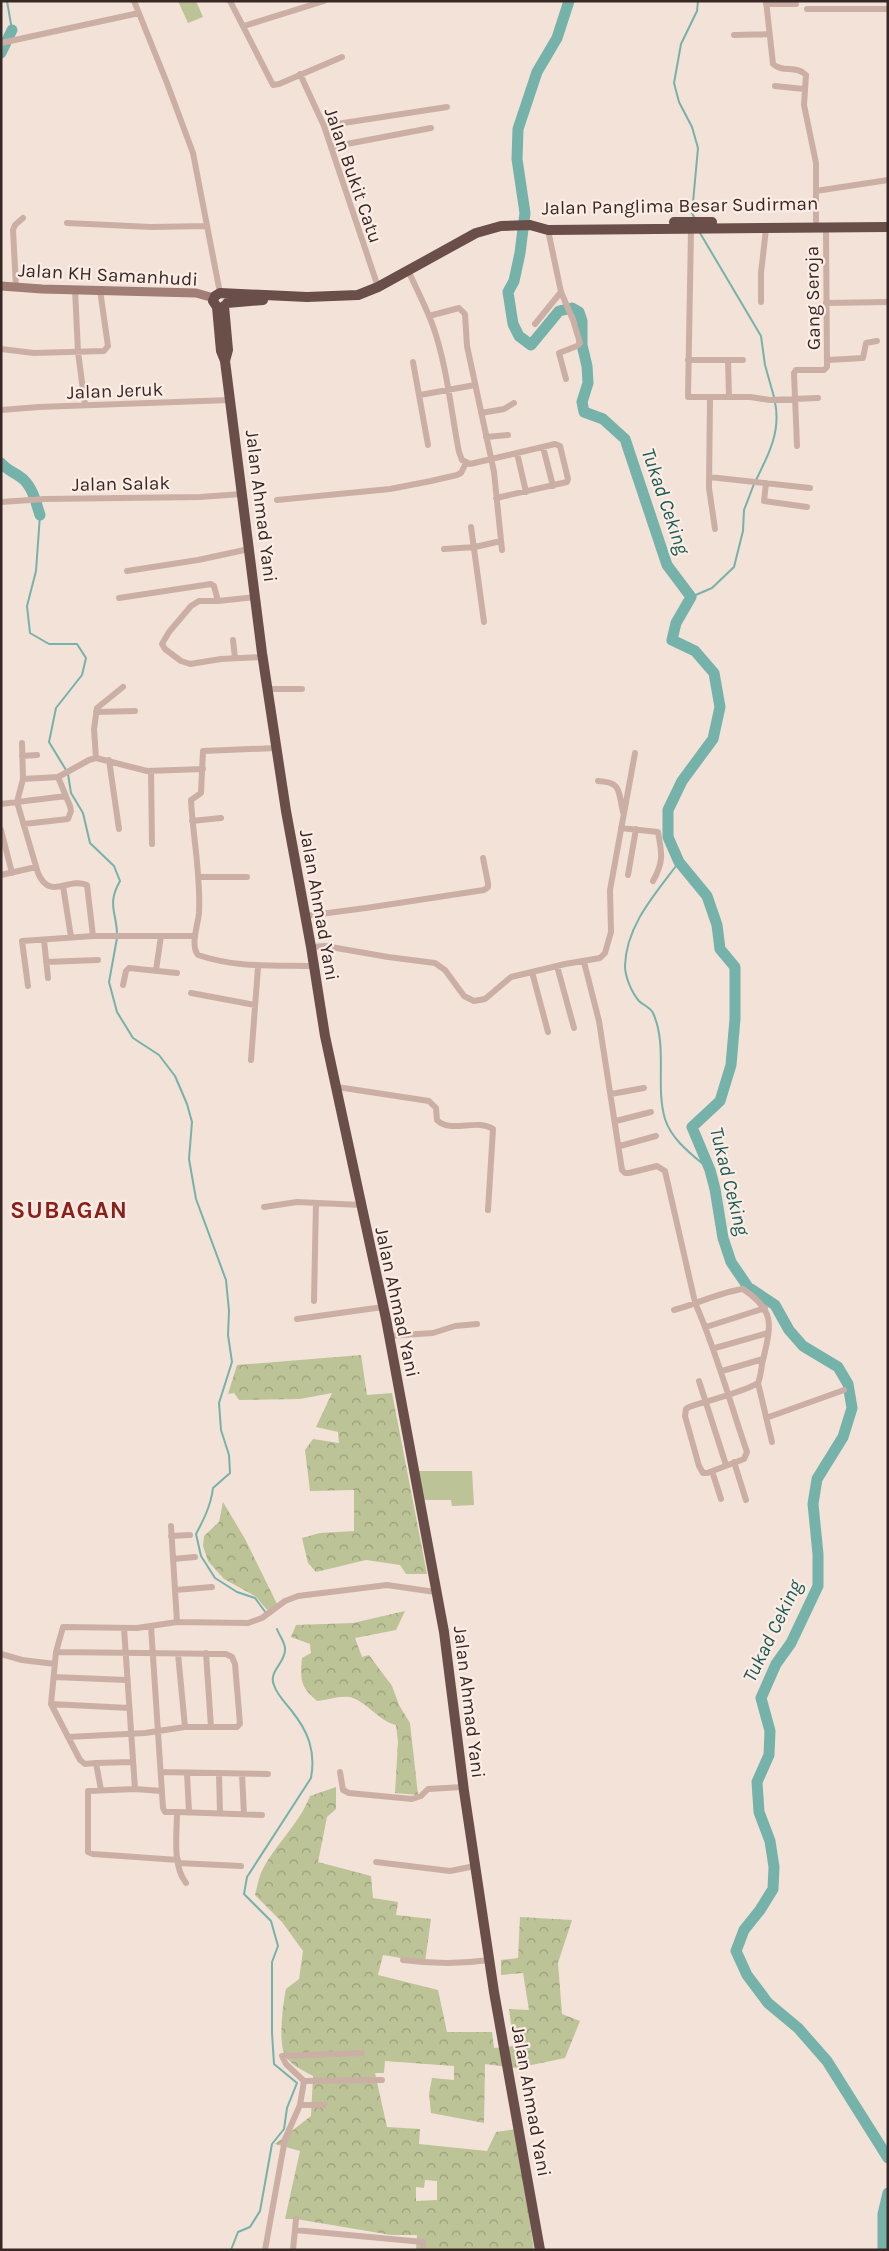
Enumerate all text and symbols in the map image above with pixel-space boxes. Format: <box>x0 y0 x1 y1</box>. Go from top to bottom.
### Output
street label: Jalan Bukit Catu <box>320 105 387 246</box>
street label: Jalan Panglima Besar Sudirman <box>542 193 819 219</box>
street label: Gang Seroja <box>801 246 825 350</box>
street label: Jalan KH Samanhudi <box>17 259 198 291</box>
street label: Jalan Jeruk <box>66 378 164 404</box>
street label: Jalan Ahmad Yani <box>241 429 281 583</box>
water label: Tukad Ceking <box>637 445 695 558</box>
street label: Jalan Salak <box>72 472 171 496</box>
street label: Jalan Ahmad Yani <box>295 828 343 982</box>
water label: Tukad Ceking <box>705 1125 754 1238</box>
district label: SUBAGAN <box>10 1196 128 1224</box>
street label: Jalan Ahmad Yani <box>370 1225 424 1379</box>
water label: Tukad Ceking <box>738 1576 807 1686</box>
street label: Jalan Ahmad Yani <box>449 1625 489 1779</box>
street label: Jalan Ahmad Yani <box>507 2024 555 2178</box>

